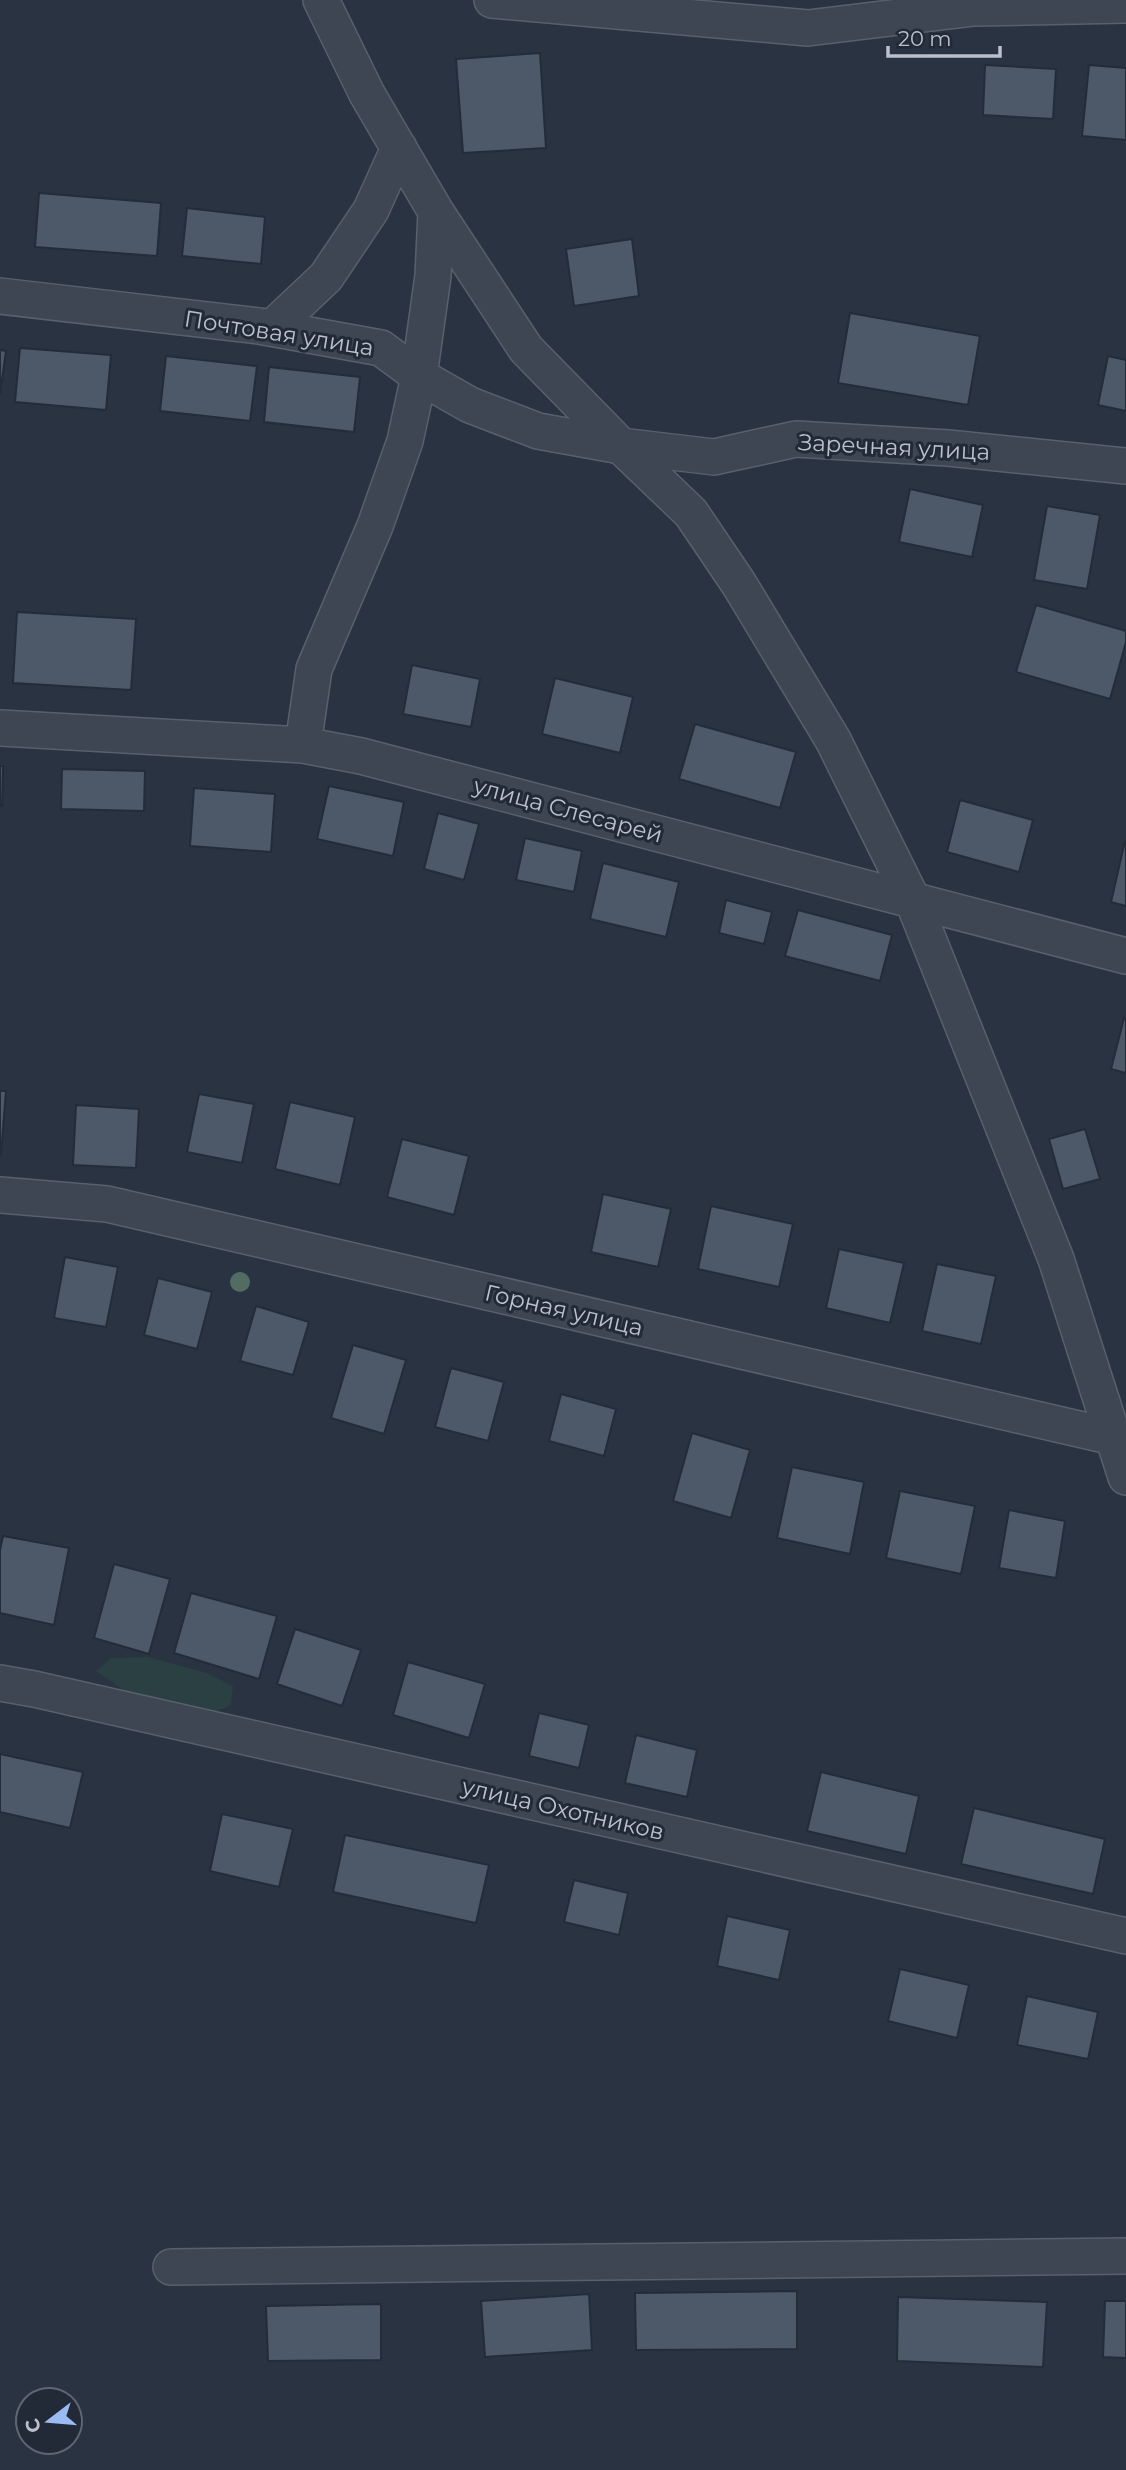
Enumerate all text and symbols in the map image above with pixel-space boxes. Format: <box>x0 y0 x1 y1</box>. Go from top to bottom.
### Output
scale bar <box>888 14 1000 58</box>
text: 20 m <box>898 26 952 51</box>
street label: Почтовая улица <box>182 304 376 362</box>
street label: Заречная улица <box>797 428 991 466</box>
street label: улица Слесарей <box>469 771 666 849</box>
street label: Горная улица <box>482 1278 646 1342</box>
street label: улица Охотников <box>458 1772 667 1846</box>
north arrow <box>14 2386 84 2456</box>
text: С <box>20 2416 46 2435</box>

